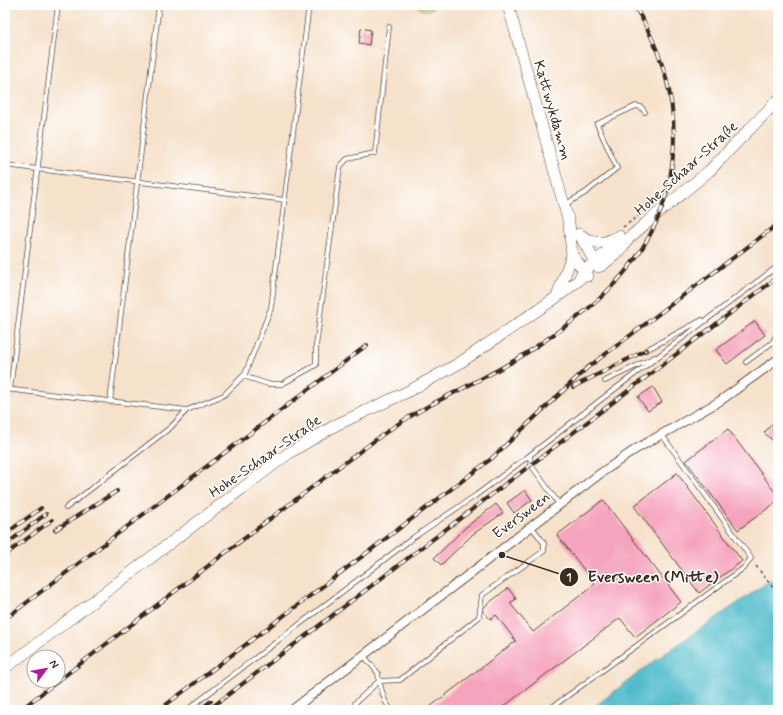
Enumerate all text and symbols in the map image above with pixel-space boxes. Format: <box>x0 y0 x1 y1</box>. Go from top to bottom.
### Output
street label: Kattwykdamm <box>528 58 576 162</box>
street label: Hohe-Schaar-Straße <box>631 117 743 221</box>
street label: Hohe-Schaar-Straße <box>206 411 326 503</box>
street label: Eversween <box>489 487 555 544</box>
callout: Eversween (Mitte) <box>559 563 726 591</box>
text: Eversween (Mitte) <box>587 567 719 588</box>
text: 1 <box>566 570 572 586</box>
north arrow <box>26 649 66 689</box>
text: N <box>46 657 62 671</box>

